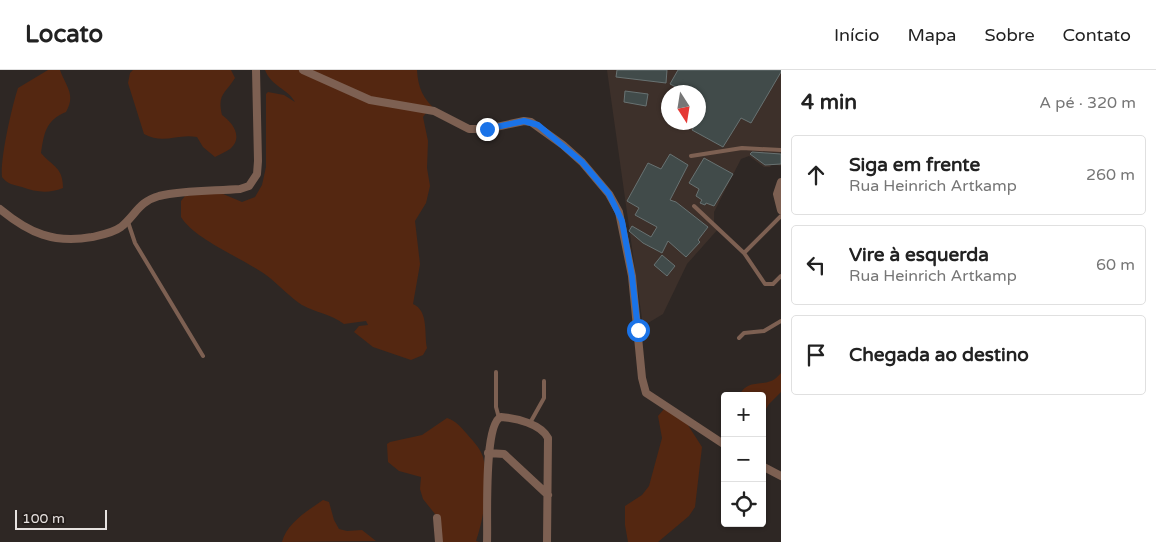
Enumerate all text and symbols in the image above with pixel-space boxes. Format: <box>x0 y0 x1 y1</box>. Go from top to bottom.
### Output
text: Locato <box>25 20 103 49</box>
text: Início <box>834 24 879 46</box>
text: Mapa <box>907 24 956 46</box>
text: Sobre <box>984 24 1035 46</box>
text: Contato <box>1063 24 1131 46</box>
north arrow <box>661 85 706 130</box>
text: 4 min <box>801 90 857 115</box>
text: A pé · 320 m <box>1039 93 1136 113</box>
route end <box>476 118 499 141</box>
text: Siga em frente <box>849 154 980 176</box>
icon: ahead <box>802 161 830 189</box>
text: 260 m <box>1086 165 1135 185</box>
text: Rua Heinrich Artkamp <box>849 176 1017 196</box>
text: Vire à esquerda <box>849 244 989 266</box>
icon: left <box>802 251 830 279</box>
text: 60 m <box>1096 255 1135 275</box>
text: Rua Heinrich Artkamp <box>849 266 1017 286</box>
route start <box>627 319 650 342</box>
icon: arrive <box>802 341 830 369</box>
text: Chegada ao destino <box>849 344 1029 366</box>
map controls <box>721 392 766 527</box>
button: + <box>721 392 766 437</box>
button: − <box>721 437 766 482</box>
button: locate <box>721 482 766 527</box>
scale bar <box>15 507 108 530</box>
text: 100 m <box>22 510 65 527</box>

